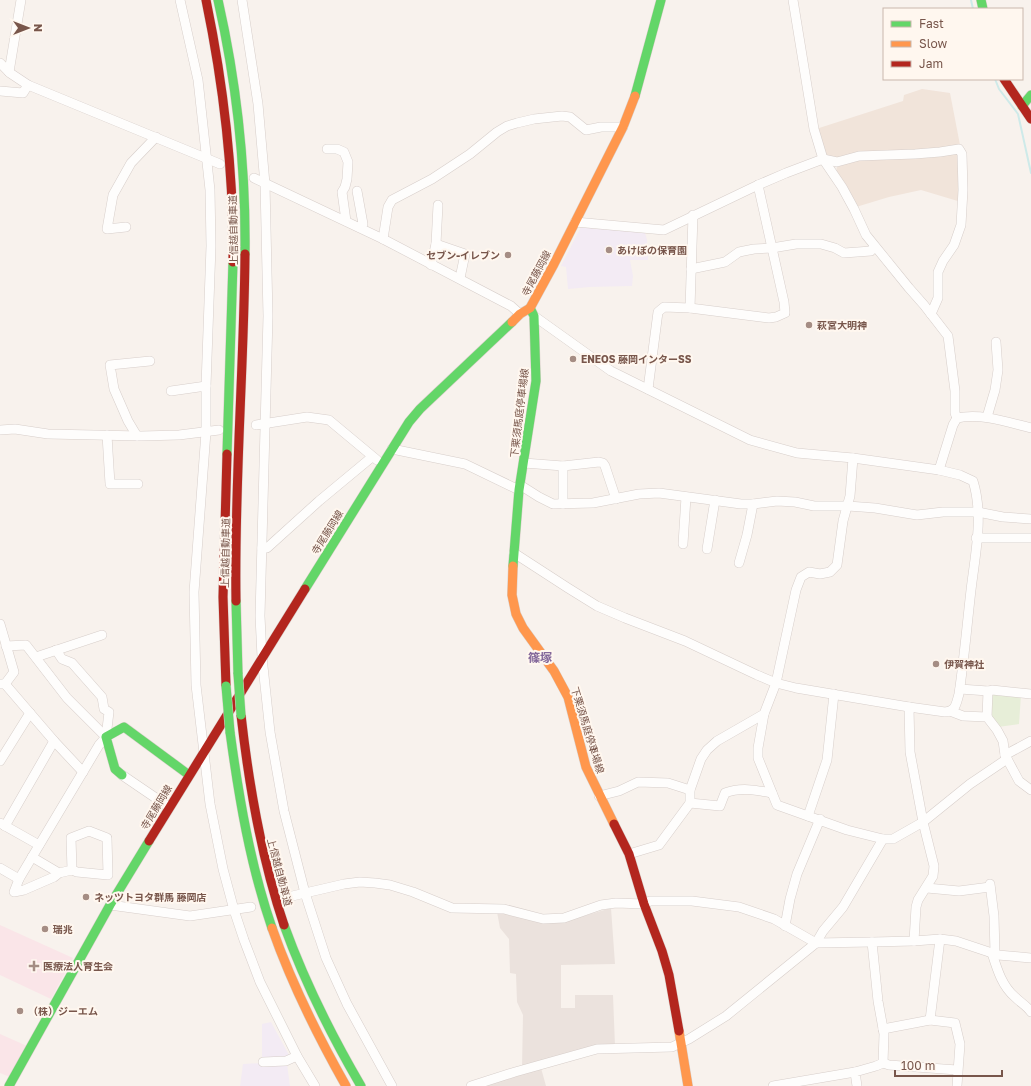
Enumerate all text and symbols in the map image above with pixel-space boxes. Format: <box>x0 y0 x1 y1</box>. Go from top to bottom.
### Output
north arrow <box>8 8 48 48</box>
legend <box>883 8 1023 80</box>
text: Fast <box>919 16 944 31</box>
text: N <box>32 24 45 32</box>
text: Slow <box>919 36 947 51</box>
text: Jam <box>919 56 943 71</box>
street label: 上信越自動車道 <box>226 195 240 265</box>
place label: あけぼの保育園 <box>617 244 687 256</box>
marker: あけぼの保育園 <box>604 245 614 255</box>
street label: 寺尾藤岡線 <box>519 248 553 298</box>
place label: セブン-イレブン <box>426 249 500 261</box>
marker: セブン-イレブン <box>503 250 513 260</box>
place label: 萩宮大明神 <box>817 319 867 331</box>
marker: 萩宮大明神 <box>804 320 814 330</box>
place label: ENEOS 藤岡インターSS <box>581 353 692 365</box>
marker: ENEOS 藤岡インターSS <box>568 354 578 364</box>
street label: 下栗須馬庭停車場線 <box>508 368 530 458</box>
street label: 寺尾藤岡線 <box>309 508 345 556</box>
street label: 上信越自動車道 <box>218 518 232 588</box>
district label: 篠塚 <box>528 650 552 665</box>
place label: 伊賀神社 <box>944 658 985 670</box>
marker: 伊賀神社 <box>931 659 941 669</box>
street label: 下栗須馬庭停車場線 <box>569 685 607 775</box>
street label: 寺尾藤岡線 <box>138 782 174 832</box>
street label: 上信越自動車道 <box>265 837 295 907</box>
place label: ネッツトヨタ群馬 藤岡店 <box>94 891 207 903</box>
marker: ネッツトヨタ群馬 藤岡店 <box>81 892 91 902</box>
place label: 瑞兆 <box>53 923 73 935</box>
marker: 瑞兆 <box>40 924 50 934</box>
marker: 医療法人育生会 <box>28 960 40 972</box>
place label: 医療法人育生会 <box>43 960 113 972</box>
place label: （株）ジーエム <box>28 1005 98 1017</box>
marker: （株）ジーエム <box>15 1006 25 1016</box>
scale bar <box>895 1052 1002 1078</box>
text: 100 m <box>901 1058 935 1073</box>

